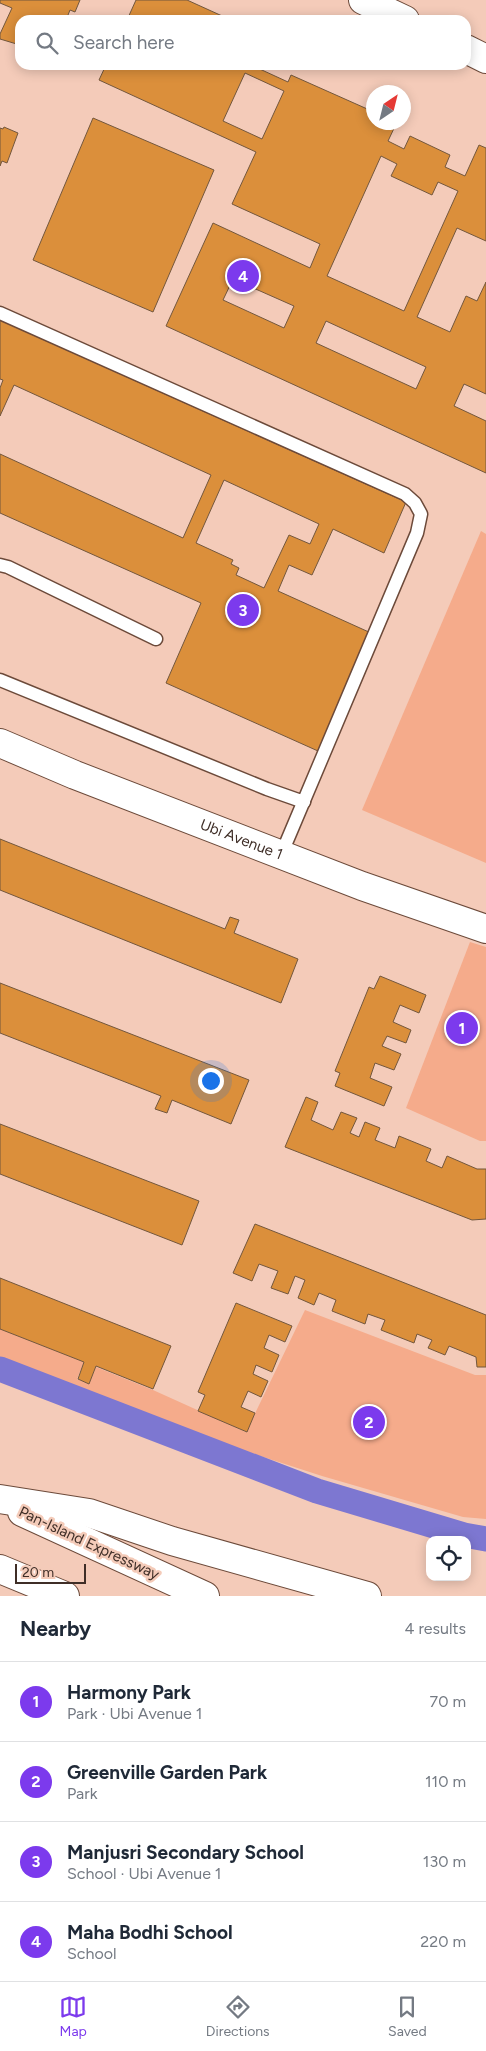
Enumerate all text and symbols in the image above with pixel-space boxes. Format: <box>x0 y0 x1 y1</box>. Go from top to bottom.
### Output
search box <box>15 15 471 70</box>
icon: search <box>33 29 61 57</box>
text: Search here <box>73 31 175 54</box>
north arrow <box>366 85 411 130</box>
pin: 4 <box>227 257 259 295</box>
pin: 3 <box>227 591 259 629</box>
street label: Ubi Avenue 1 <box>197 815 285 864</box>
pin: 1 <box>446 1009 478 1047</box>
your location <box>198 1068 224 1094</box>
pin: 2 <box>353 1403 385 1441</box>
street label: Pan-Island Expressway <box>16 1503 162 1583</box>
map controls <box>426 1536 471 1581</box>
button: locate <box>426 1536 471 1581</box>
scale bar <box>15 1561 86 1584</box>
text: 20 m <box>22 1564 54 1581</box>
text: Nearby <box>20 1616 91 1641</box>
text: 4 results <box>405 1619 466 1638</box>
text: Harmony Park <box>67 1681 191 1704</box>
text: 1 <box>33 1692 39 1711</box>
text: 70 m <box>430 1692 466 1711</box>
text: Park · Ubi Avenue 1 <box>67 1704 202 1723</box>
text: Greenville Garden Park <box>67 1761 267 1784</box>
text: 2 <box>31 1772 41 1791</box>
text: 110 m <box>425 1772 466 1791</box>
text: Park <box>67 1784 97 1803</box>
text: Manjusri Secondary School <box>67 1841 304 1864</box>
text: 3 <box>32 1852 40 1871</box>
text: 130 m <box>423 1852 466 1871</box>
text: School · Ubi Avenue 1 <box>67 1864 221 1883</box>
text: Maha Bodhi School <box>67 1921 233 1944</box>
text: 4 <box>31 1932 41 1951</box>
text: 220 m <box>420 1932 466 1951</box>
text: School <box>67 1944 117 1963</box>
tab: Map <box>59 1993 87 2040</box>
tab: Directions <box>206 1993 270 2040</box>
tab: Saved <box>388 1993 427 2040</box>

